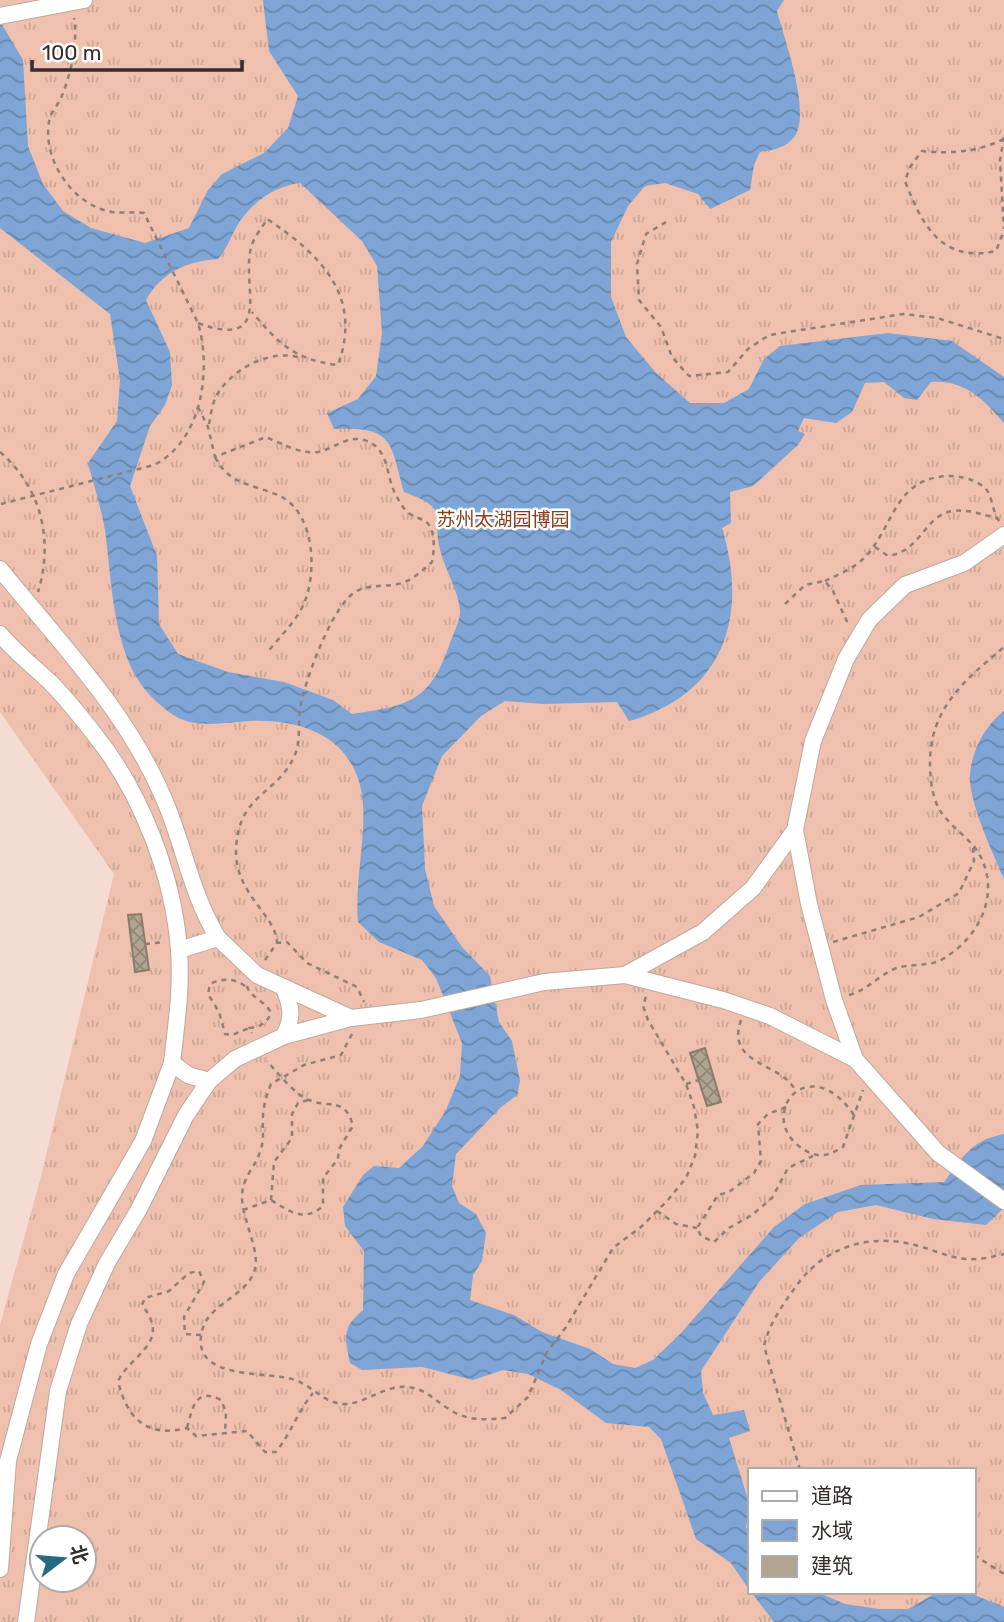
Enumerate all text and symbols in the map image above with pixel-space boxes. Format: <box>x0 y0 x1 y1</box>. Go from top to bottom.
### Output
scale bar <box>32 28 242 72</box>
text: 100 m <box>42 40 101 65</box>
park label: 苏州太湖园博园 <box>436 508 570 531</box>
legend <box>748 1468 976 1594</box>
text: 道路 <box>811 1483 853 1508</box>
text: 水域 <box>811 1518 853 1543</box>
north arrow <box>28 1524 98 1594</box>
text: 北 <box>65 1542 93 1567</box>
text: 建筑 <box>811 1553 853 1578</box>

